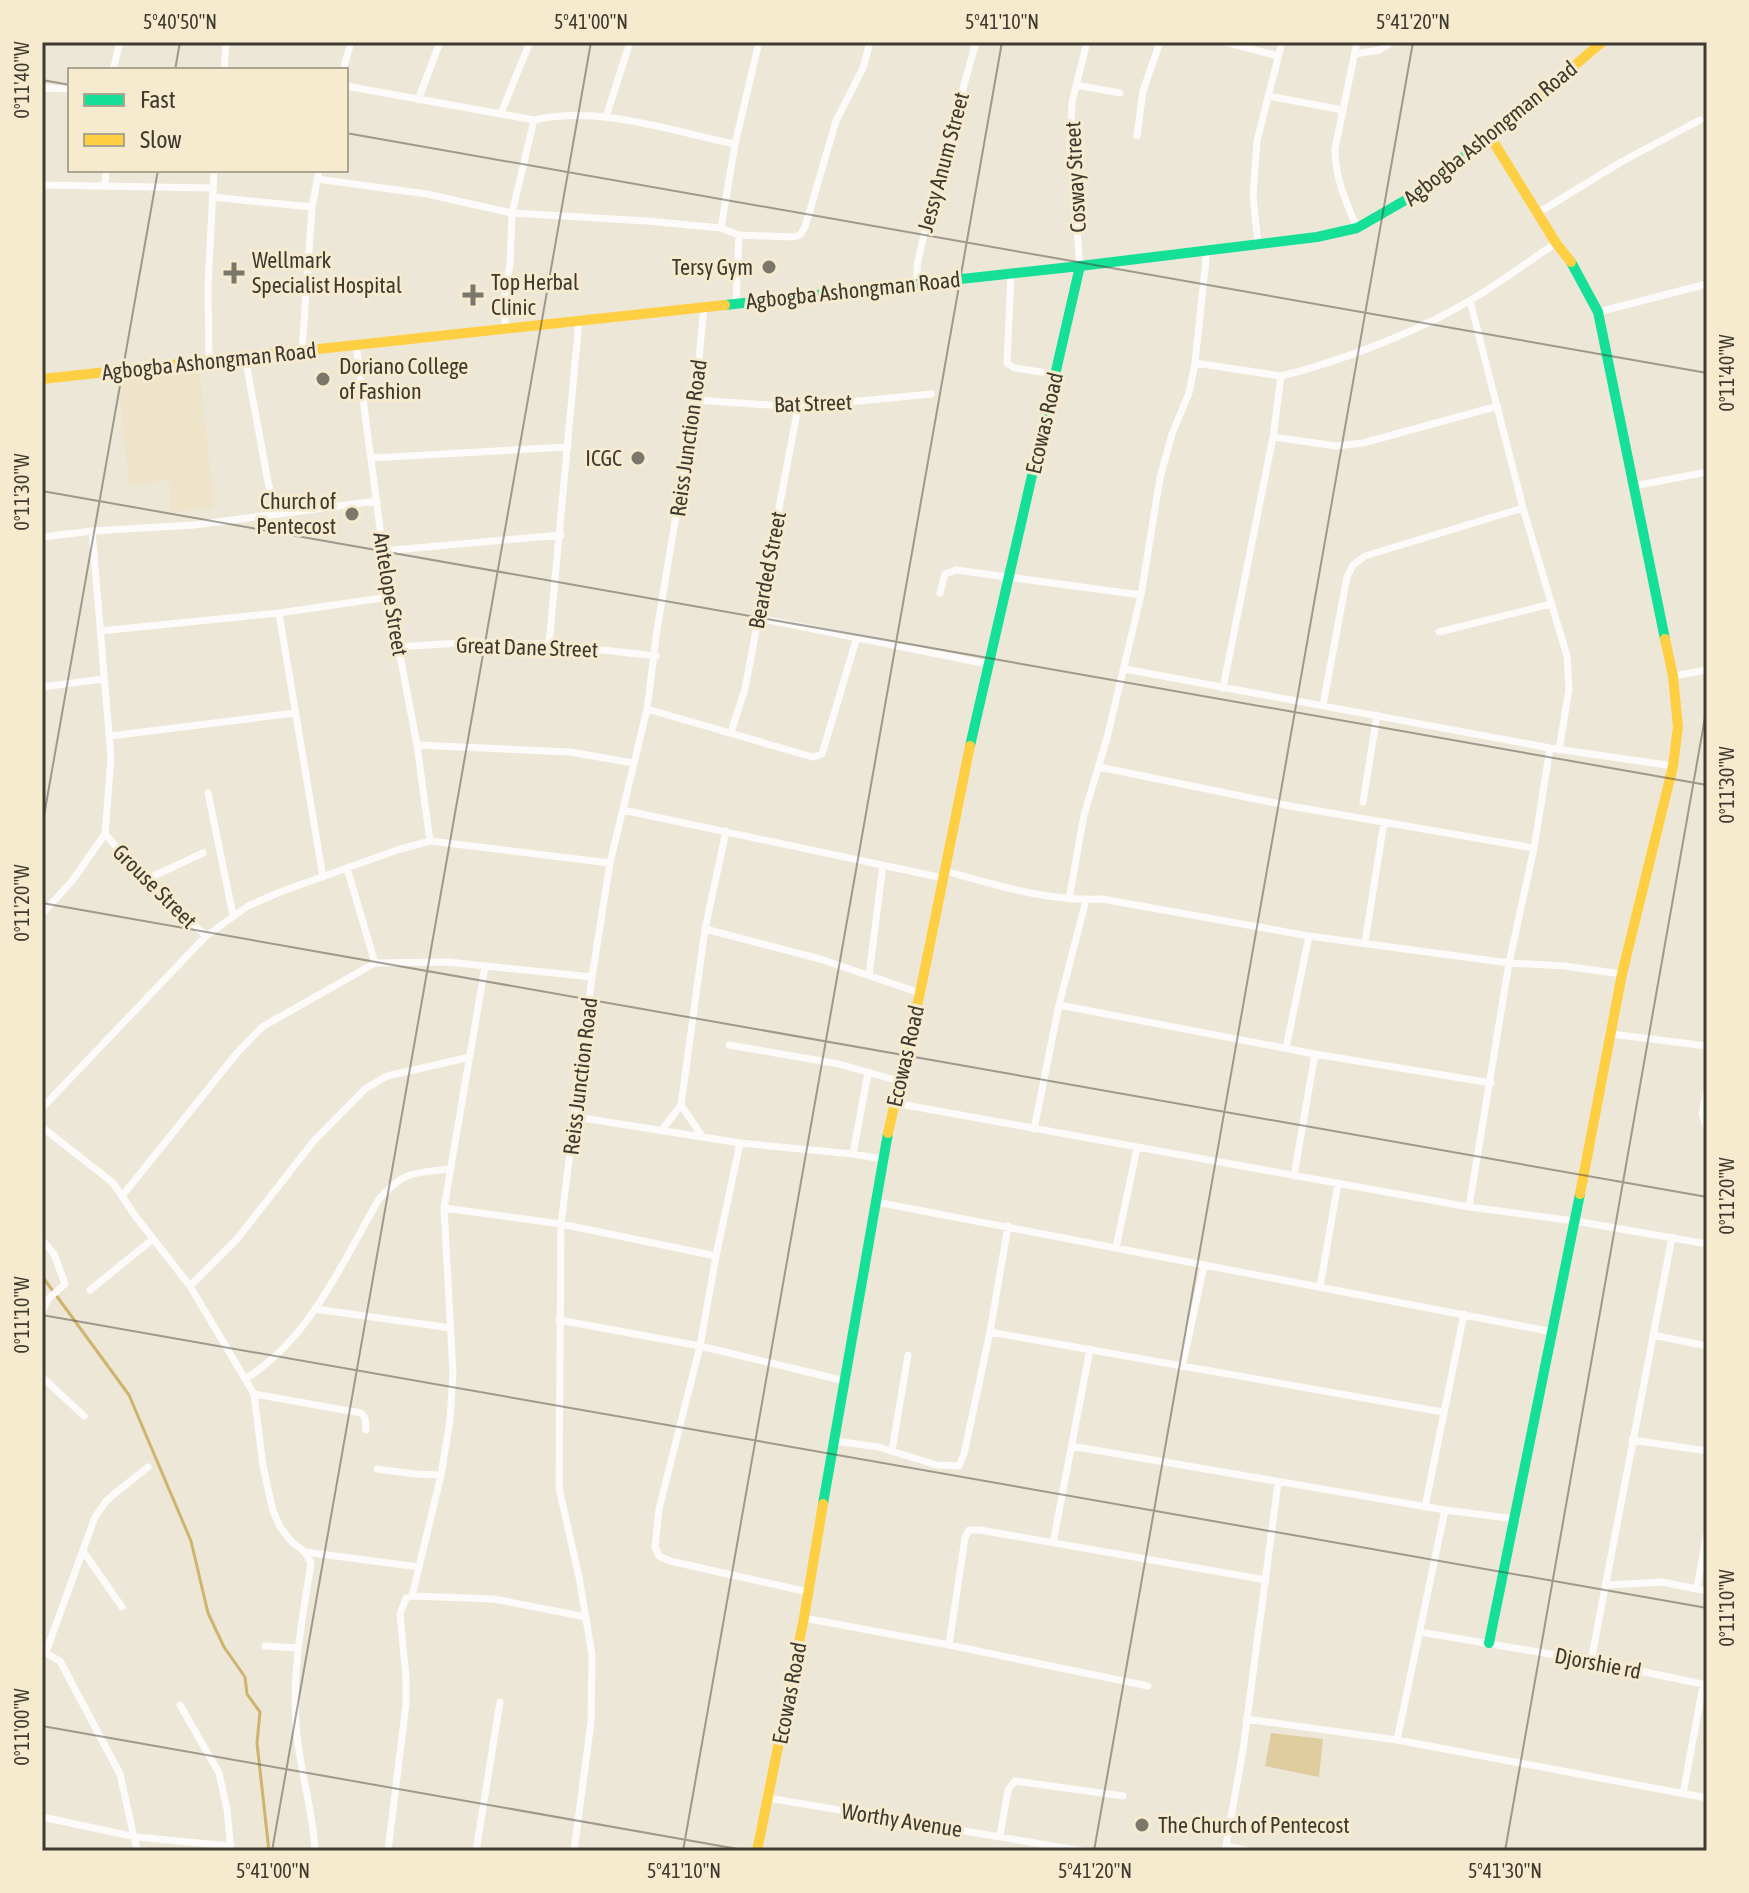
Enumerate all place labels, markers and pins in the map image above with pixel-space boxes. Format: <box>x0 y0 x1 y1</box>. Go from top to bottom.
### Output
place label: Wellmark Specialist Hospital <box>252 247 402 298</box>
place label: Tersy Gym <box>672 254 753 280</box>
marker: Tersy Gym <box>760 258 778 276</box>
marker: Wellmark Specialist Hospital <box>223 262 245 284</box>
place label: Top Herbal Clinic <box>491 269 579 320</box>
marker: Top Herbal Clinic <box>462 284 484 306</box>
place label: Doriano College of Fashion <box>339 353 468 404</box>
marker: Doriano College of Fashion <box>314 370 332 388</box>
place label: ICGC <box>585 445 622 471</box>
marker: ICGC <box>629 449 647 467</box>
place label: Church of Pentecost <box>256 488 336 539</box>
marker: Church of Pentecost <box>343 505 361 523</box>
place label: The Church of Pentecost <box>1158 1812 1350 1838</box>
marker: The Church of Pentecost <box>1133 1816 1151 1834</box>

